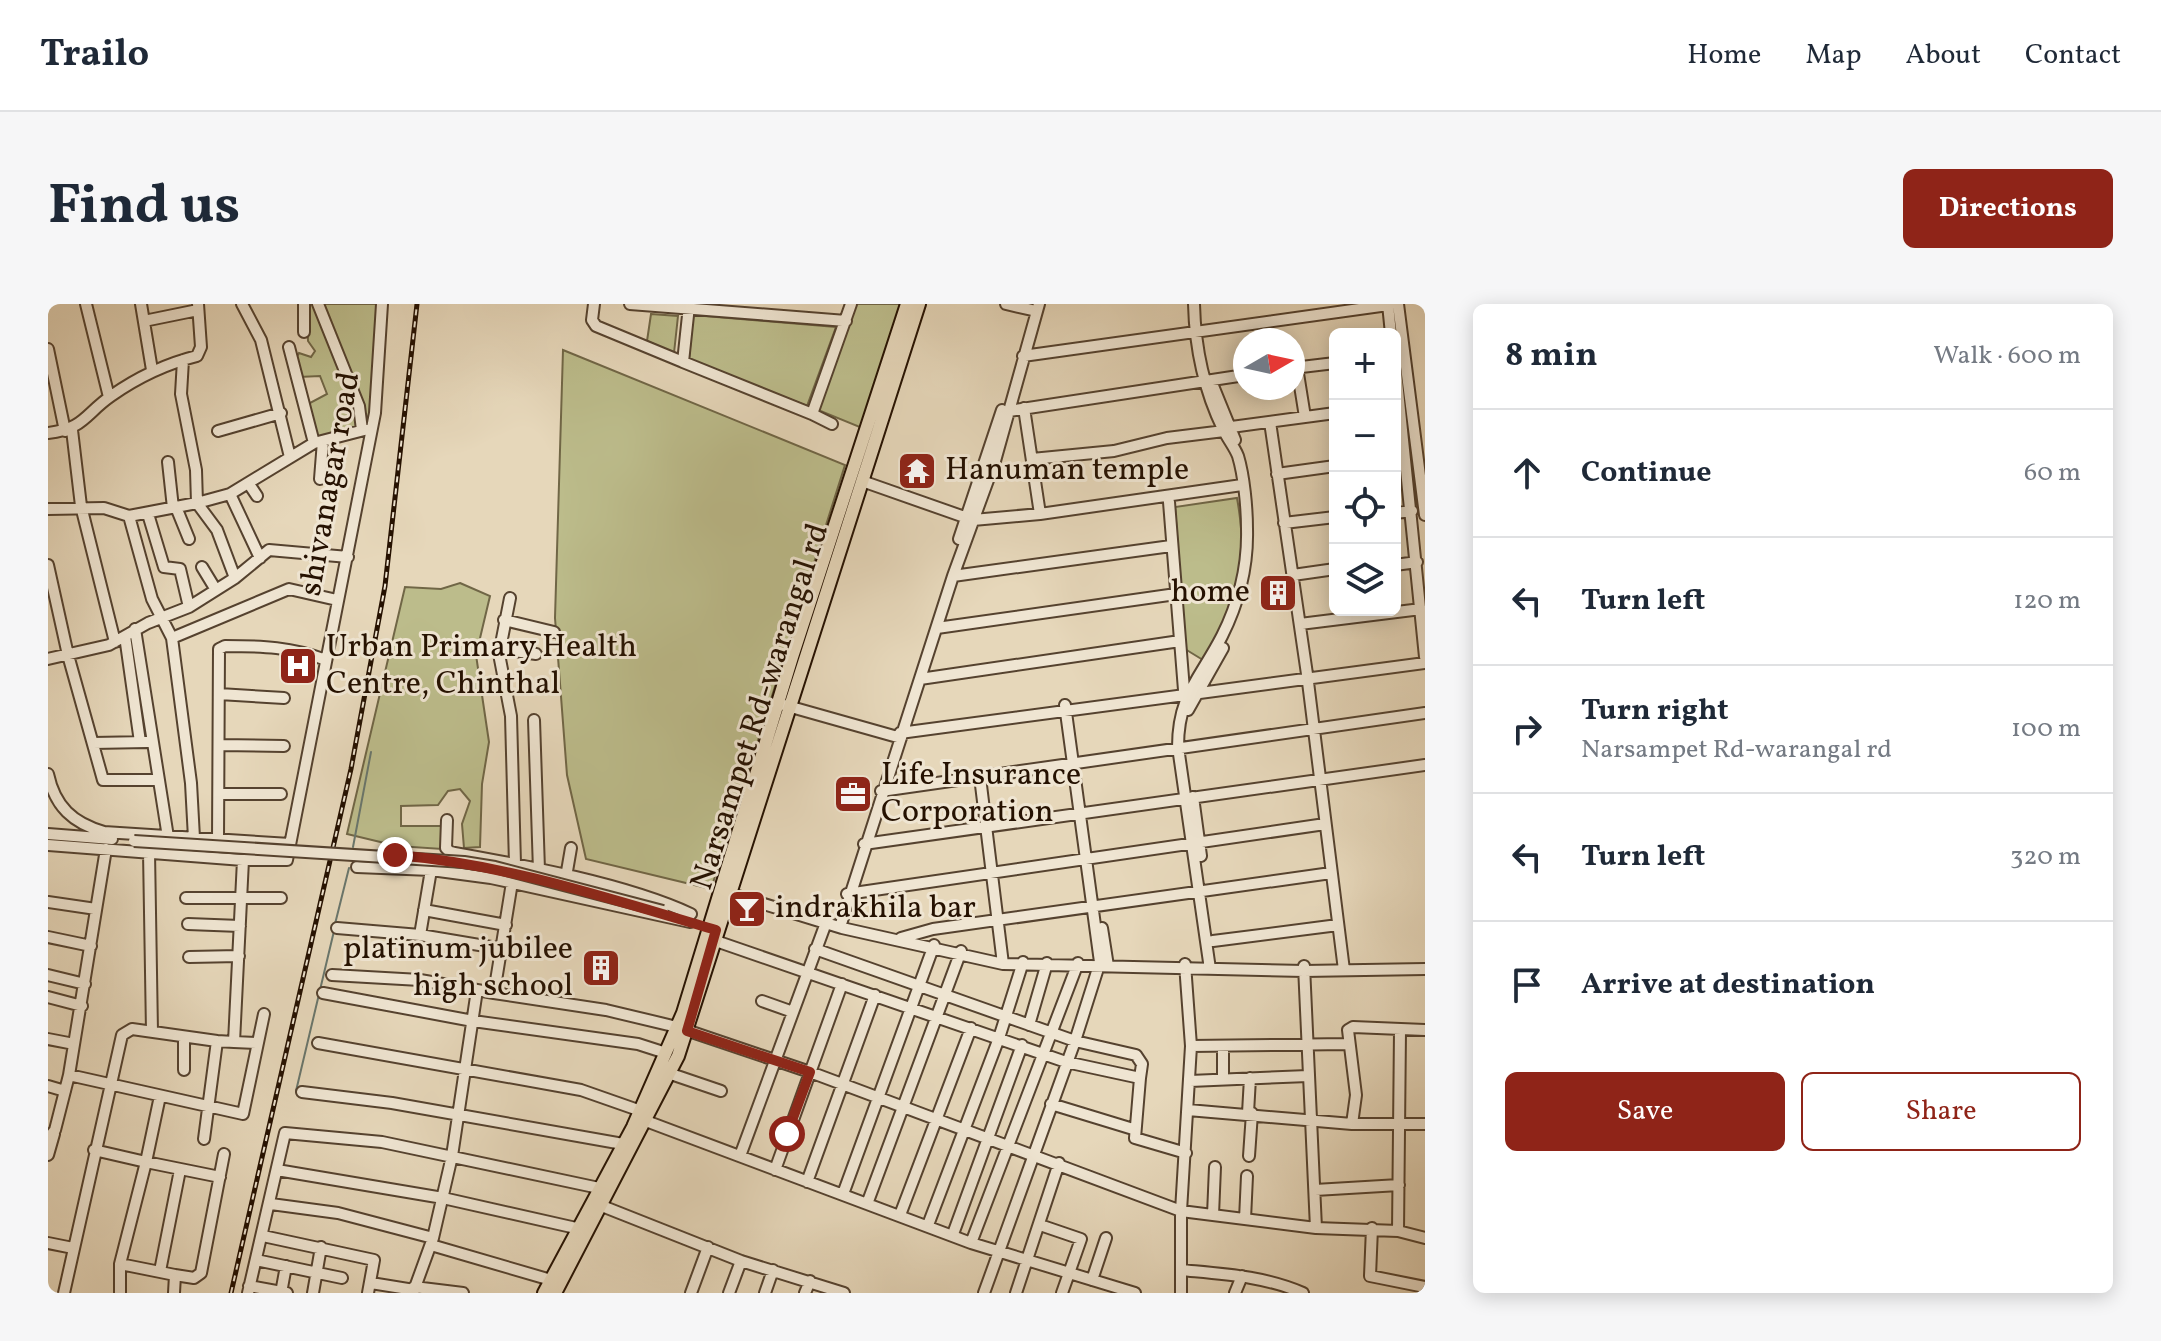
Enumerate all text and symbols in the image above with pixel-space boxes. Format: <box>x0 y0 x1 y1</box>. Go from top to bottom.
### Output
text: Trailo <box>40 29 149 82</box>
text: Home <box>1687 36 1761 75</box>
text: Map <box>1805 36 1861 75</box>
text: About <box>1905 36 1981 75</box>
text: Contact <box>2025 36 2121 75</box>
text: Find us <box>48 169 240 247</box>
button: Directions <box>1903 169 2113 248</box>
north arrow <box>1233 328 1305 400</box>
map controls <box>1329 328 1401 616</box>
button: + <box>1329 328 1401 400</box>
text: 8 min <box>1505 333 1598 380</box>
text: Walk · 600 m <box>1933 338 2081 374</box>
street label: shivanagar road <box>290 369 372 599</box>
button: − <box>1329 400 1401 472</box>
place label: Hanuman temple <box>945 449 1189 493</box>
temple icon: Hanuman temple <box>896 450 938 492</box>
icon: ahead <box>1505 451 1549 495</box>
text: Continue <box>1581 452 1712 494</box>
text: 60 m <box>2024 455 2081 491</box>
button: locate <box>1329 472 1401 544</box>
street label: Narsampet Rd-warangal rd <box>681 518 841 896</box>
button: layers <box>1329 544 1401 616</box>
place label: home <box>1170 571 1250 615</box>
building icon: home <box>1257 572 1299 614</box>
icon: left <box>1505 579 1549 623</box>
text: Turn left <box>1581 580 1705 622</box>
text: 120 m <box>2013 583 2081 619</box>
place label: Urban Primary Health Centre, Chinthal <box>326 626 637 707</box>
hospital icon: Urban Primary Health Centre, Chinthal <box>277 645 319 687</box>
text: Turn right <box>1581 690 1729 732</box>
icon: right <box>1505 707 1549 751</box>
text: 100 m <box>2011 711 2081 747</box>
text: Narsampet Rd-warangal rd <box>1581 732 1892 768</box>
place label: Life Insurance Corporation <box>881 754 1081 835</box>
office icon: Life Insurance Corporation <box>832 773 874 815</box>
icon: left <box>1505 835 1549 879</box>
text: Turn left <box>1581 836 1705 878</box>
route end <box>377 837 413 873</box>
text: 320 m <box>2010 839 2081 875</box>
place label: indrakhila bar <box>775 887 976 931</box>
bar icon: indrakhila bar <box>726 888 768 930</box>
place label: platinum jubilee high school <box>343 928 573 1009</box>
building icon: platinum jubilee high school <box>580 947 622 989</box>
icon: arrive <box>1505 963 1549 1007</box>
text: Arrive at destination <box>1581 964 1875 1006</box>
button: Save <box>1505 1072 1785 1151</box>
button: Share <box>1801 1072 2081 1151</box>
route start <box>769 1116 805 1152</box>

